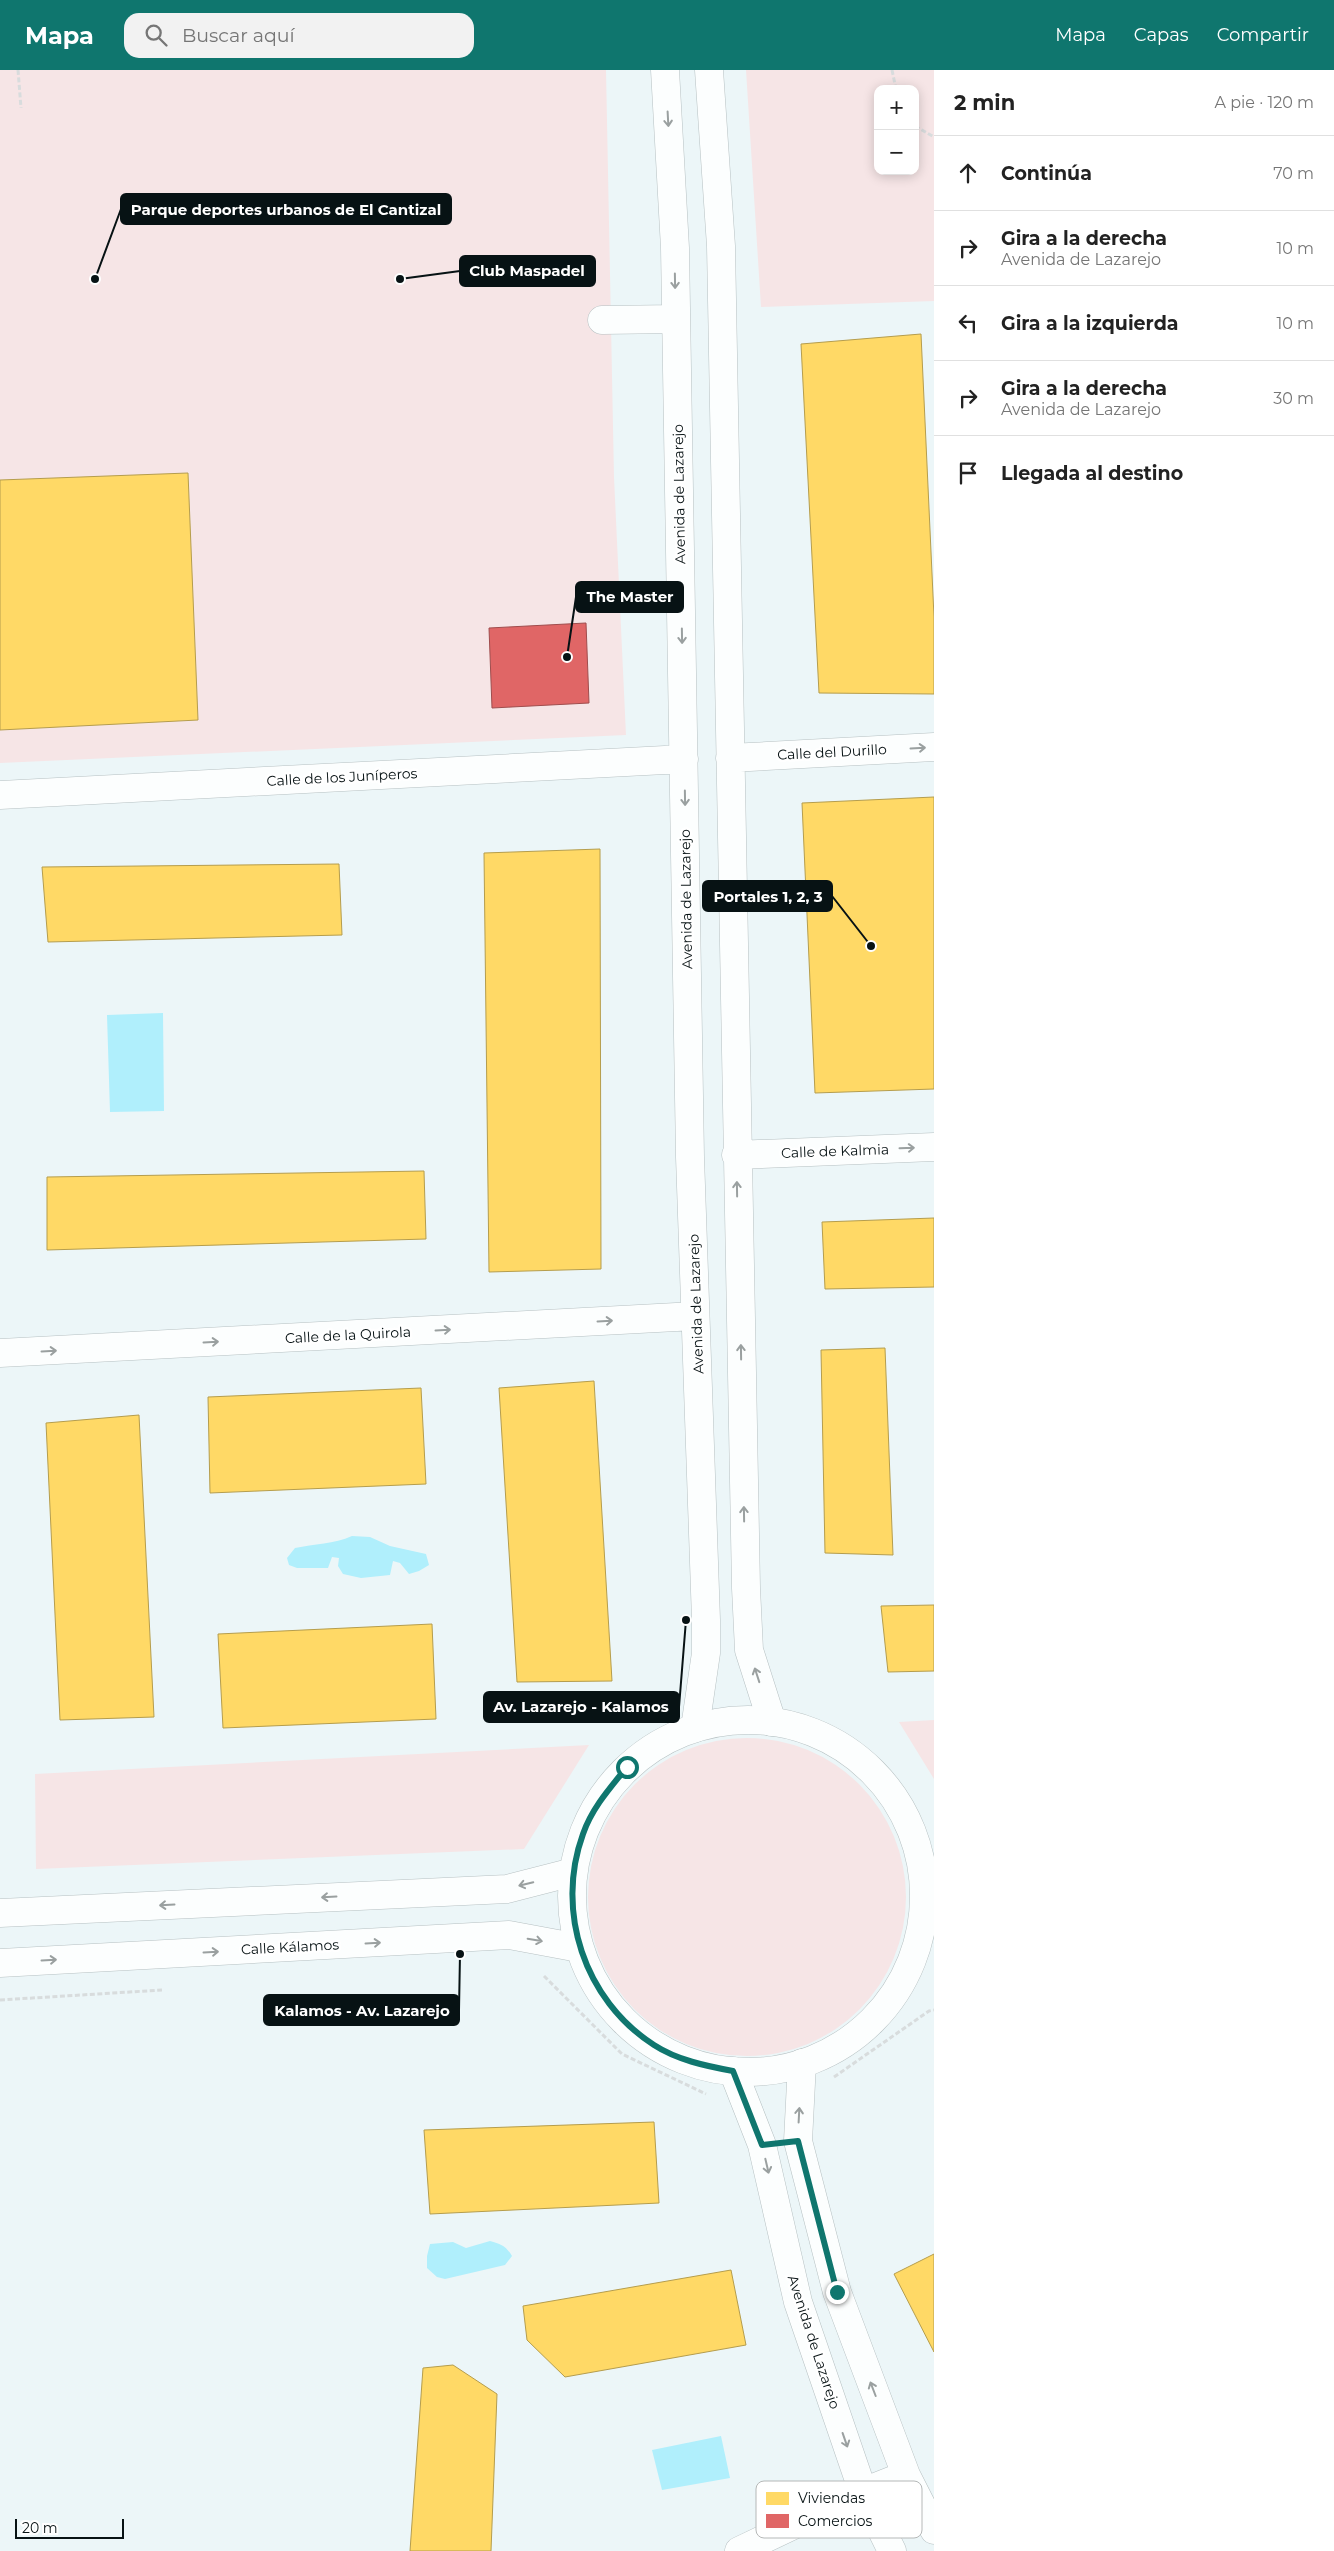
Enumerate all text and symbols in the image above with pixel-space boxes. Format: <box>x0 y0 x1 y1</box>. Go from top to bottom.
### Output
search box <box>124 13 474 58</box>
text: Mapa <box>25 21 94 50</box>
icon: search <box>142 21 170 49</box>
text: Buscar aquí <box>182 24 295 47</box>
text: Mapa <box>1055 24 1106 46</box>
text: Capas <box>1134 24 1189 46</box>
text: Compartir <box>1217 24 1309 46</box>
map controls <box>874 85 919 175</box>
button: + <box>874 85 919 130</box>
text: 2 min <box>954 90 1015 115</box>
text: A pie · 120 m <box>1215 93 1314 112</box>
one-way arrow <box>663 110 672 126</box>
button: − <box>874 130 919 175</box>
icon: ahead <box>954 159 982 187</box>
text: Continúa <box>1001 162 1092 185</box>
text: 70 m <box>1273 164 1314 183</box>
callout: Parque deportes urbanos de El Cantizal <box>121 194 451 224</box>
text: Parque deportes urbanos de El Cantizal <box>131 200 441 219</box>
text: Gira a la derecha <box>1001 227 1167 250</box>
icon: right <box>954 234 982 262</box>
text: 10 m <box>1276 239 1314 258</box>
text: Avenida de Lazarejo <box>1001 250 1161 269</box>
callout: Club Maspadel <box>460 256 595 286</box>
text: Club Maspadel <box>469 261 585 280</box>
one-way arrow <box>671 273 680 289</box>
icon: left <box>954 309 982 337</box>
text: Gira a la izquierda <box>1001 312 1179 335</box>
text: 10 m <box>1276 314 1314 333</box>
text: Gira a la derecha <box>1001 377 1167 400</box>
icon: right <box>954 384 982 412</box>
text: 30 m <box>1273 389 1314 408</box>
text: Avenida de Lazarejo <box>1001 400 1161 419</box>
street label: Avenida de Lazarejo <box>669 424 689 564</box>
icon: arrive <box>954 459 982 487</box>
text: Llegada al destino <box>1001 462 1183 485</box>
callout: The Master <box>576 582 683 612</box>
text: The Master <box>586 587 674 606</box>
one-way arrow <box>677 628 687 644</box>
street label: Calle del Durillo <box>777 740 887 764</box>
one-way arrow <box>910 743 926 753</box>
street label: Calle de los Juníperos <box>266 764 418 790</box>
one-way arrow <box>680 790 689 806</box>
street label: Avenida de Lazarejo <box>676 829 696 969</box>
callout: Portales 1, 2, 3 <box>703 881 832 911</box>
text: Portales 1, 2, 3 <box>713 887 823 906</box>
street label: Calle de Kalmia <box>781 1140 889 1162</box>
one-way arrow <box>899 1143 915 1152</box>
one-way arrow <box>732 1181 742 1198</box>
street label: Avenida de Lazarejo <box>685 1233 707 1374</box>
one-way arrow <box>597 1316 613 1325</box>
street label: Calle de la Quirola <box>285 1323 411 1347</box>
one-way arrow <box>435 1325 451 1334</box>
one-way arrow <box>203 1338 219 1347</box>
one-way arrow <box>736 1344 745 1360</box>
one-way arrow <box>40 1346 56 1355</box>
one-way arrow <box>739 1506 749 1522</box>
one-way arrow <box>752 1668 762 1684</box>
callout: Av. Lazarejo - Kalamos <box>484 1692 679 1722</box>
text: Av. Lazarejo - Kalamos <box>492 1697 669 1716</box>
route start <box>616 1756 639 1779</box>
one-way arrow <box>518 1880 534 1889</box>
one-way arrow <box>321 1892 338 1902</box>
one-way arrow <box>159 1900 175 1909</box>
street label: Calle Kálamos <box>240 1935 340 1959</box>
one-way arrow <box>527 1935 543 1945</box>
one-way arrow <box>365 1938 381 1947</box>
one-way arrow <box>203 1947 219 1956</box>
one-way arrow <box>40 1956 56 1965</box>
callout: Kalamos - Av. Lazarejo <box>264 1995 459 2025</box>
text: Kalamos - Av. Lazarejo <box>274 2001 450 2020</box>
one-way arrow <box>795 2108 804 2124</box>
one-way arrow <box>763 2158 772 2174</box>
street label: Avenida de Lazarejo <box>784 2273 844 2412</box>
route end <box>826 2281 849 2304</box>
one-way arrow <box>868 2382 877 2397</box>
one-way arrow <box>841 2432 851 2448</box>
legend <box>756 2481 922 2538</box>
text: Viviendas <box>798 2489 865 2507</box>
text: Comercios <box>798 2512 872 2530</box>
scale bar <box>15 2516 124 2539</box>
text: 20 m <box>22 2519 58 2537</box>

